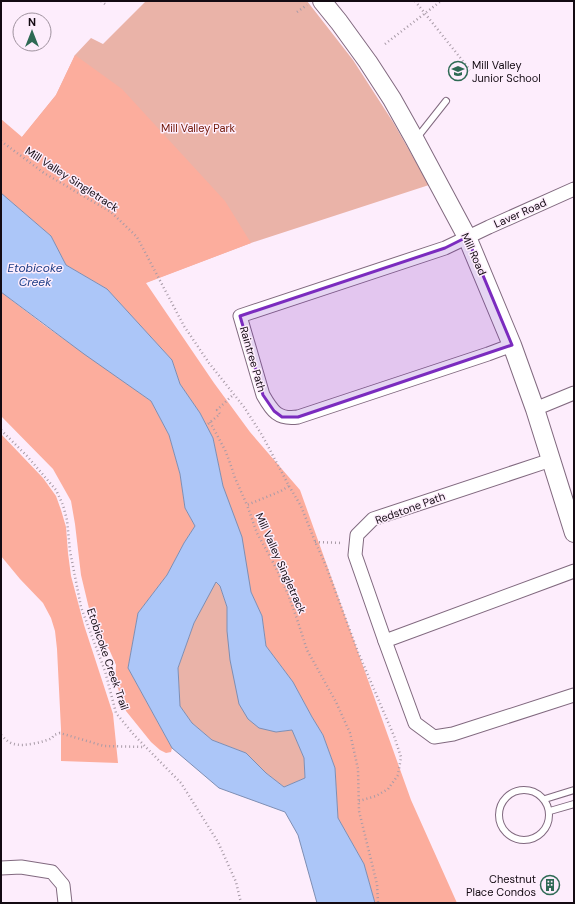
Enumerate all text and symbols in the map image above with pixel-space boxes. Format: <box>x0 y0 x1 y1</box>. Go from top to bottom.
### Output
north arrow <box>12 12 52 52</box>
text: N <box>28 15 36 29</box>
place label: Mill Valley Junior School <box>472 58 541 85</box>
school or university icon: Mill Valley Junior School <box>447 60 469 82</box>
park label: Mill Valley Park <box>161 121 236 135</box>
street label: Mill Valley Singletrack <box>23 144 122 215</box>
street label: Laver Road <box>492 195 548 231</box>
street label: Mill Road <box>458 230 490 278</box>
water label: Etobicoke Creek <box>7 260 63 290</box>
street label: Raintree Path <box>237 325 269 393</box>
street label: Redstone Path <box>373 489 447 527</box>
street label: Mill Valley Singletrack <box>253 511 310 616</box>
street label: Etobicoke Creek Trail <box>84 606 132 712</box>
place label: Chestnut Place Condos <box>466 872 536 899</box>
building icon: Chestnut Place Condos <box>539 874 561 896</box>

